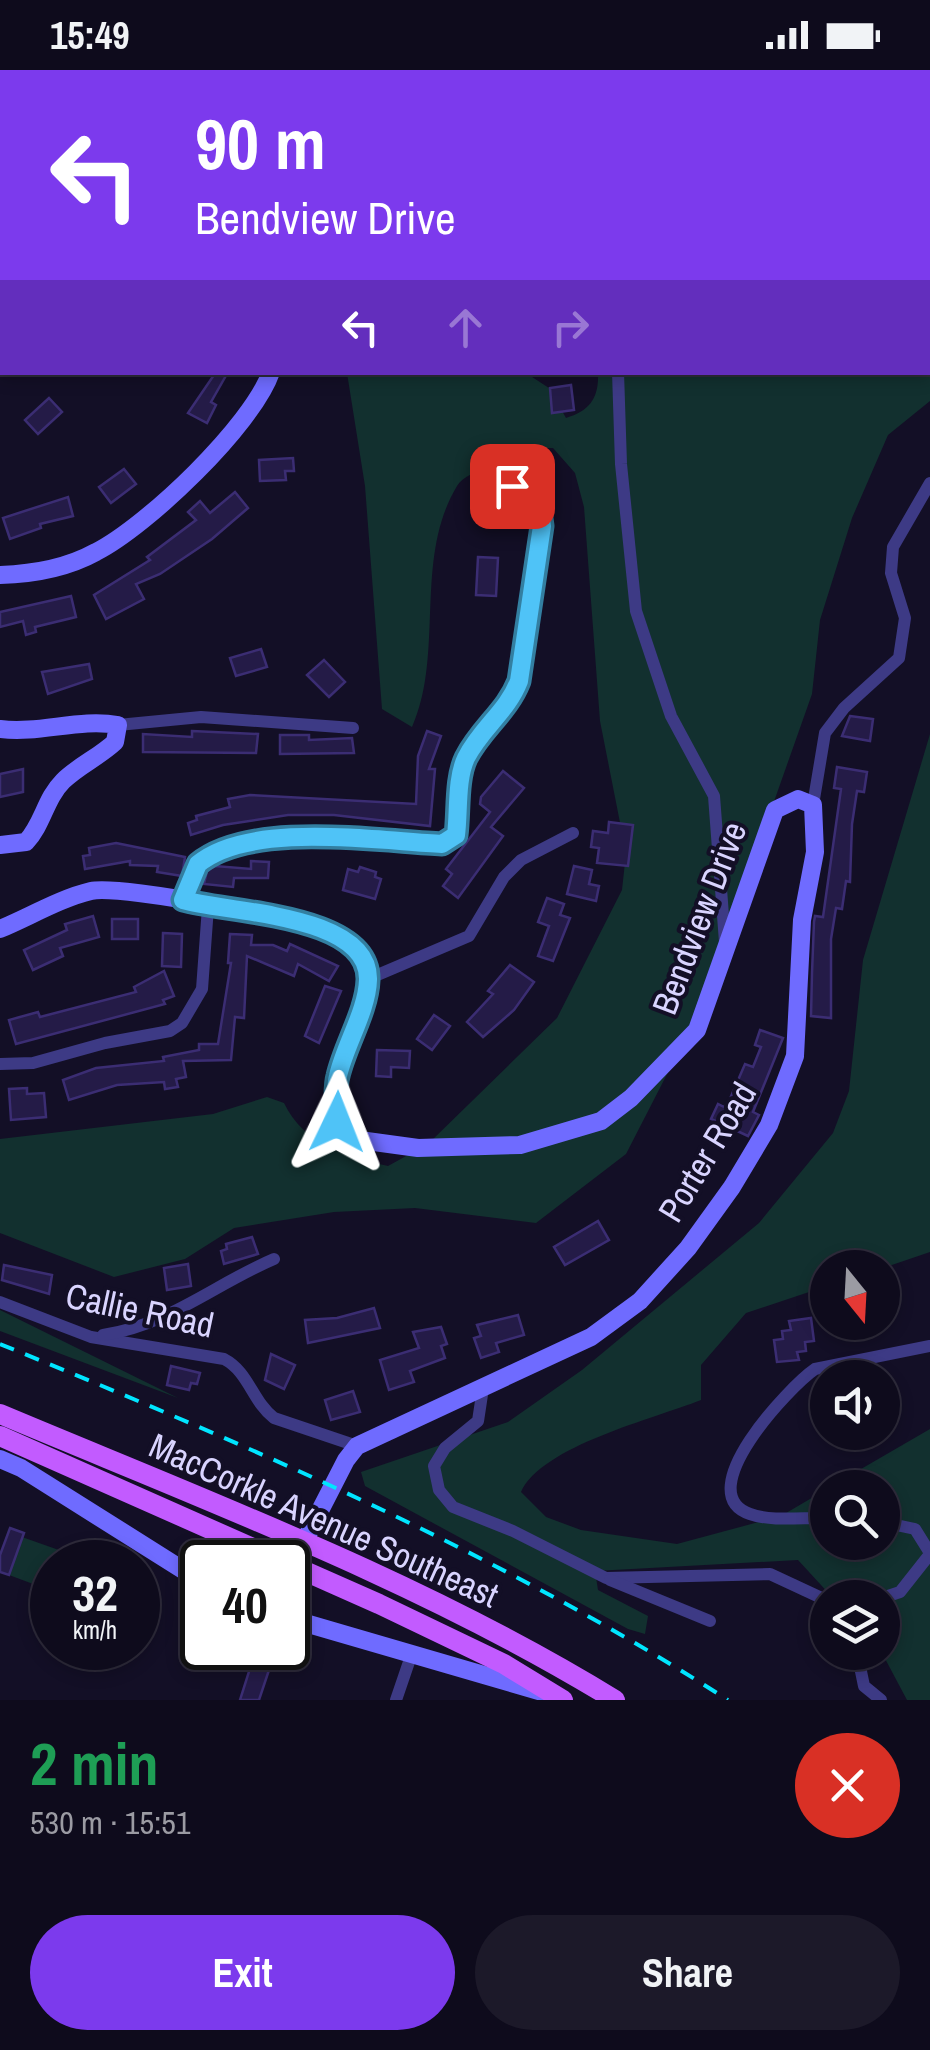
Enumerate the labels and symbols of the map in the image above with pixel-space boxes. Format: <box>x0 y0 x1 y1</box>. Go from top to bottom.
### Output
pin <box>470 444 555 529</box>
street label: Bendview Drive <box>641 815 757 1021</box>
position arrow <box>285 1070 389 1174</box>
street label: Porter Road <box>647 1074 767 1230</box>
north arrow <box>810 1250 900 1340</box>
street label: Callie Road <box>62 1271 218 1349</box>
street label: MacCorkle Avenue Southeast <box>142 1422 506 1618</box>
speed limit sign: 40 <box>180 1540 310 1670</box>

